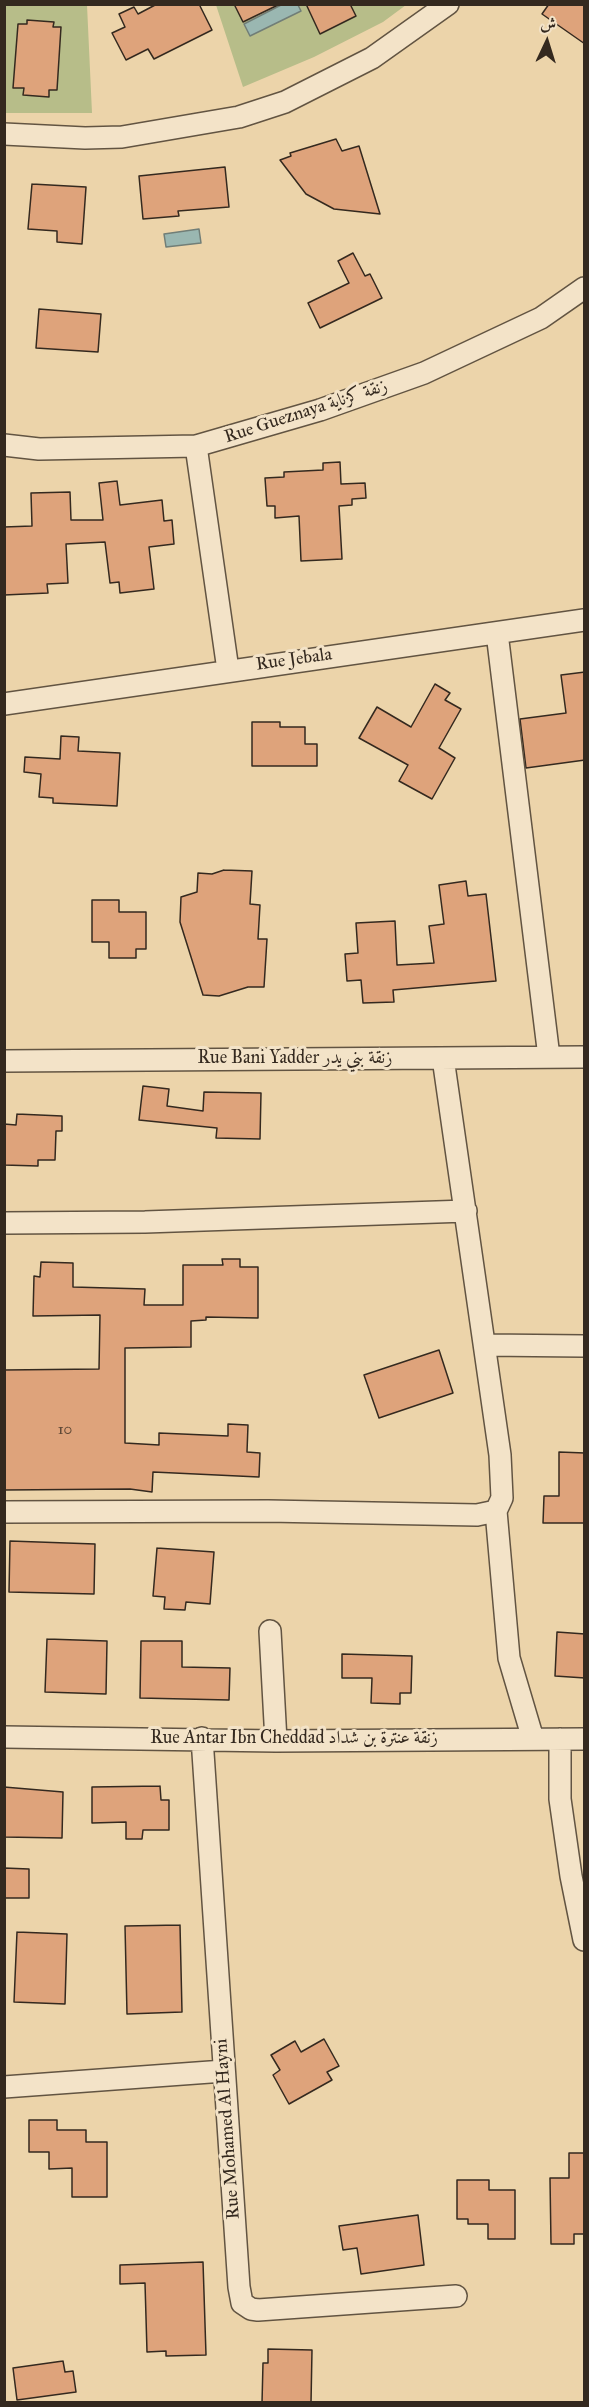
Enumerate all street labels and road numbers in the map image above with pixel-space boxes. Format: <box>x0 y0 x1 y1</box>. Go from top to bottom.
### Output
street label: Rue Gueznaya زنقة كزناية <box>222 375 390 449</box>
street label: Rue Jebala <box>255 644 333 676</box>
street label: Rue Bani Yadder زنقة بني يدر <box>198 1048 392 1070</box>
street label: Rue Antar Ibn Cheddad زنقة عنترة بن شداد <box>150 1728 438 1750</box>
street label: Rue Mohamed Al Hayni <box>211 2038 245 2220</box>

